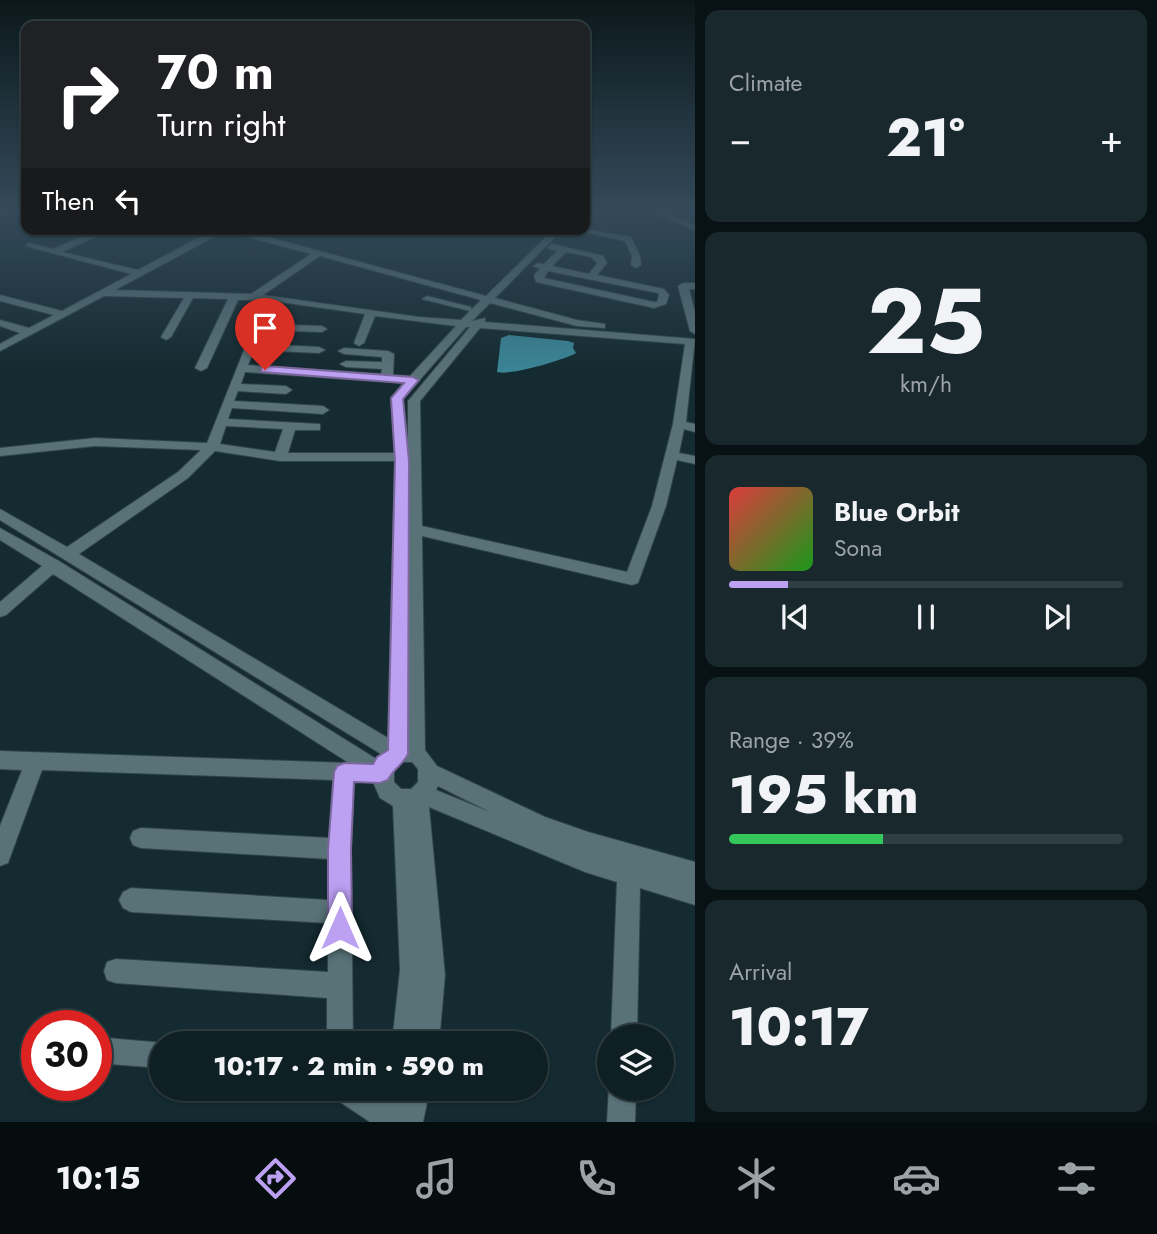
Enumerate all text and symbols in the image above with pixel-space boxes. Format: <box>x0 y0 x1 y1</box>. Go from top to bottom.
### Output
text: 70 m <box>157 37 274 107</box>
icon: right <box>42 49 133 140</box>
text: Climate <box>729 66 802 100</box>
text: 21° <box>886 100 965 176</box>
text: Turn right <box>157 102 286 148</box>
text: − <box>729 111 751 166</box>
text: + <box>1100 111 1123 166</box>
text: Then <box>42 182 95 220</box>
icon: left <box>109 182 147 220</box>
text: 25 <box>867 256 985 387</box>
pin <box>235 298 295 370</box>
icon: arrive <box>246 309 284 347</box>
text: km/h <box>900 367 952 401</box>
text: Blue Orbit <box>834 493 959 531</box>
text: Sona <box>834 531 882 565</box>
icon: previous <box>776 598 814 636</box>
icon: pause <box>907 598 945 636</box>
icon: next <box>1038 598 1076 636</box>
text: Range · 39% <box>729 723 854 757</box>
text: 195 km <box>729 757 918 833</box>
position arrow <box>303 891 377 965</box>
text: Arrival <box>729 955 792 989</box>
text: 10:17 <box>729 989 869 1065</box>
speed limit sign: 30 <box>21 1010 112 1101</box>
map controls <box>597 1024 674 1101</box>
button: layers <box>597 1024 674 1101</box>
text: 10:17 · 2 min · 590 m <box>213 1047 484 1085</box>
icon: directions <box>251 1154 300 1203</box>
icon: music <box>412 1154 461 1203</box>
icon: phone <box>572 1154 621 1203</box>
icon: climate <box>732 1154 781 1203</box>
icon: car <box>892 1154 941 1203</box>
icon: filters <box>1052 1154 1101 1203</box>
text: 10:15 <box>56 1155 140 1201</box>

